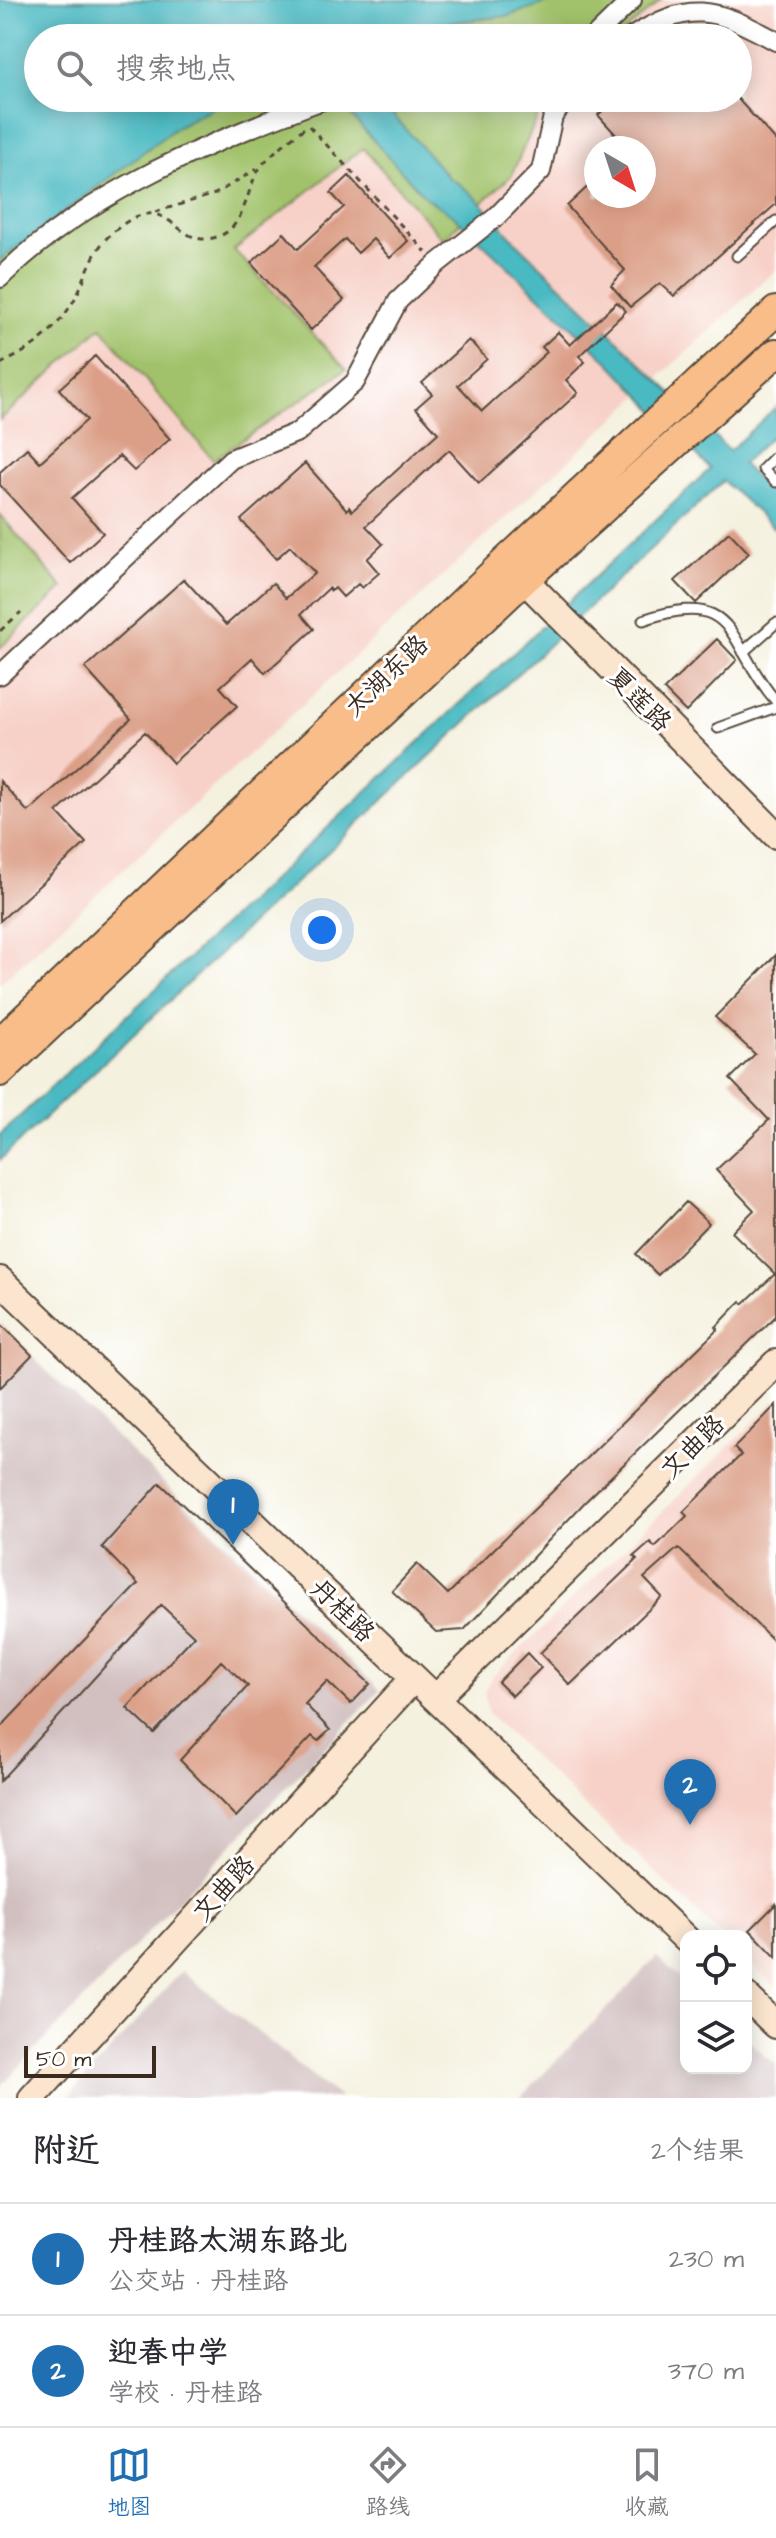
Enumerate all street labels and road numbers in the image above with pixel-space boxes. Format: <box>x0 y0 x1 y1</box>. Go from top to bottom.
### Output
street label: 太湖东路 <box>337 627 437 725</box>
street label: 夏莲路 <box>599 659 680 740</box>
street label: 文曲路 <box>652 1406 733 1487</box>
street label: 丹桂路 <box>302 1571 383 1651</box>
street label: 文曲路 <box>184 1848 263 1930</box>

